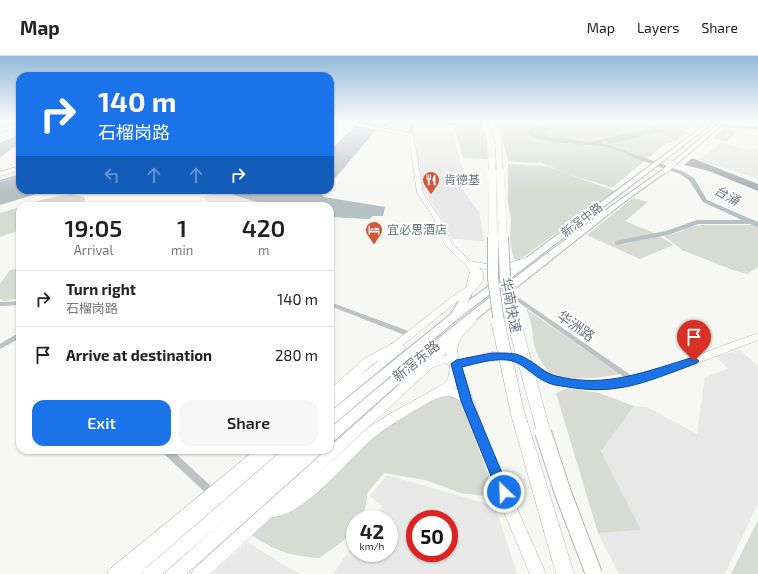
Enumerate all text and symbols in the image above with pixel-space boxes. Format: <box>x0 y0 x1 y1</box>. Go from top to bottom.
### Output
text: Map <box>20 16 60 39</box>
text: Map <box>587 19 615 36</box>
text: Layers <box>637 19 679 36</box>
text: Share <box>701 19 738 36</box>
text: 140 m <box>98 84 176 118</box>
icon: right <box>32 88 84 140</box>
text: 石榴岗路 <box>98 121 170 143</box>
icon: left <box>101 164 123 186</box>
icon: ahead <box>143 164 165 186</box>
icon: ahead <box>185 164 207 186</box>
icon: right <box>227 164 249 186</box>
restaurant icon: 肯德基 <box>421 170 441 195</box>
place label: 肯德基 <box>444 172 480 186</box>
water label: 台涌 <box>712 182 744 209</box>
street label: 新滘中路 <box>558 199 605 239</box>
text: 19:05 <box>65 213 122 242</box>
text: 1 <box>177 213 187 242</box>
text: 420 <box>242 213 285 242</box>
hotel icon: 宜必思酒店 <box>364 220 384 245</box>
place label: 宜必思酒店 <box>387 222 447 236</box>
text: Arrival <box>74 242 113 258</box>
text: min <box>171 242 193 258</box>
text: m <box>258 242 269 258</box>
street label: 华南快速 <box>498 276 525 334</box>
text: Turn right <box>66 280 136 298</box>
icon: right <box>32 288 54 310</box>
text: 140 m <box>277 290 318 308</box>
text: 石榴岗路 <box>66 300 118 316</box>
street label: 华洲路 <box>554 307 598 345</box>
pin <box>677 320 711 361</box>
icon: arrive <box>683 326 705 348</box>
street label: 新滘东路 <box>389 336 443 385</box>
icon: arrive <box>32 344 54 366</box>
text: Arrive at destination <box>66 346 212 364</box>
text: 280 m <box>275 346 318 364</box>
button: Exit <box>32 400 171 446</box>
button: Share <box>179 400 318 446</box>
position arrow <box>483 471 525 513</box>
speed limit sign: 50 <box>406 510 458 562</box>
text: 42 <box>360 519 384 543</box>
text: km/h <box>360 540 384 552</box>

